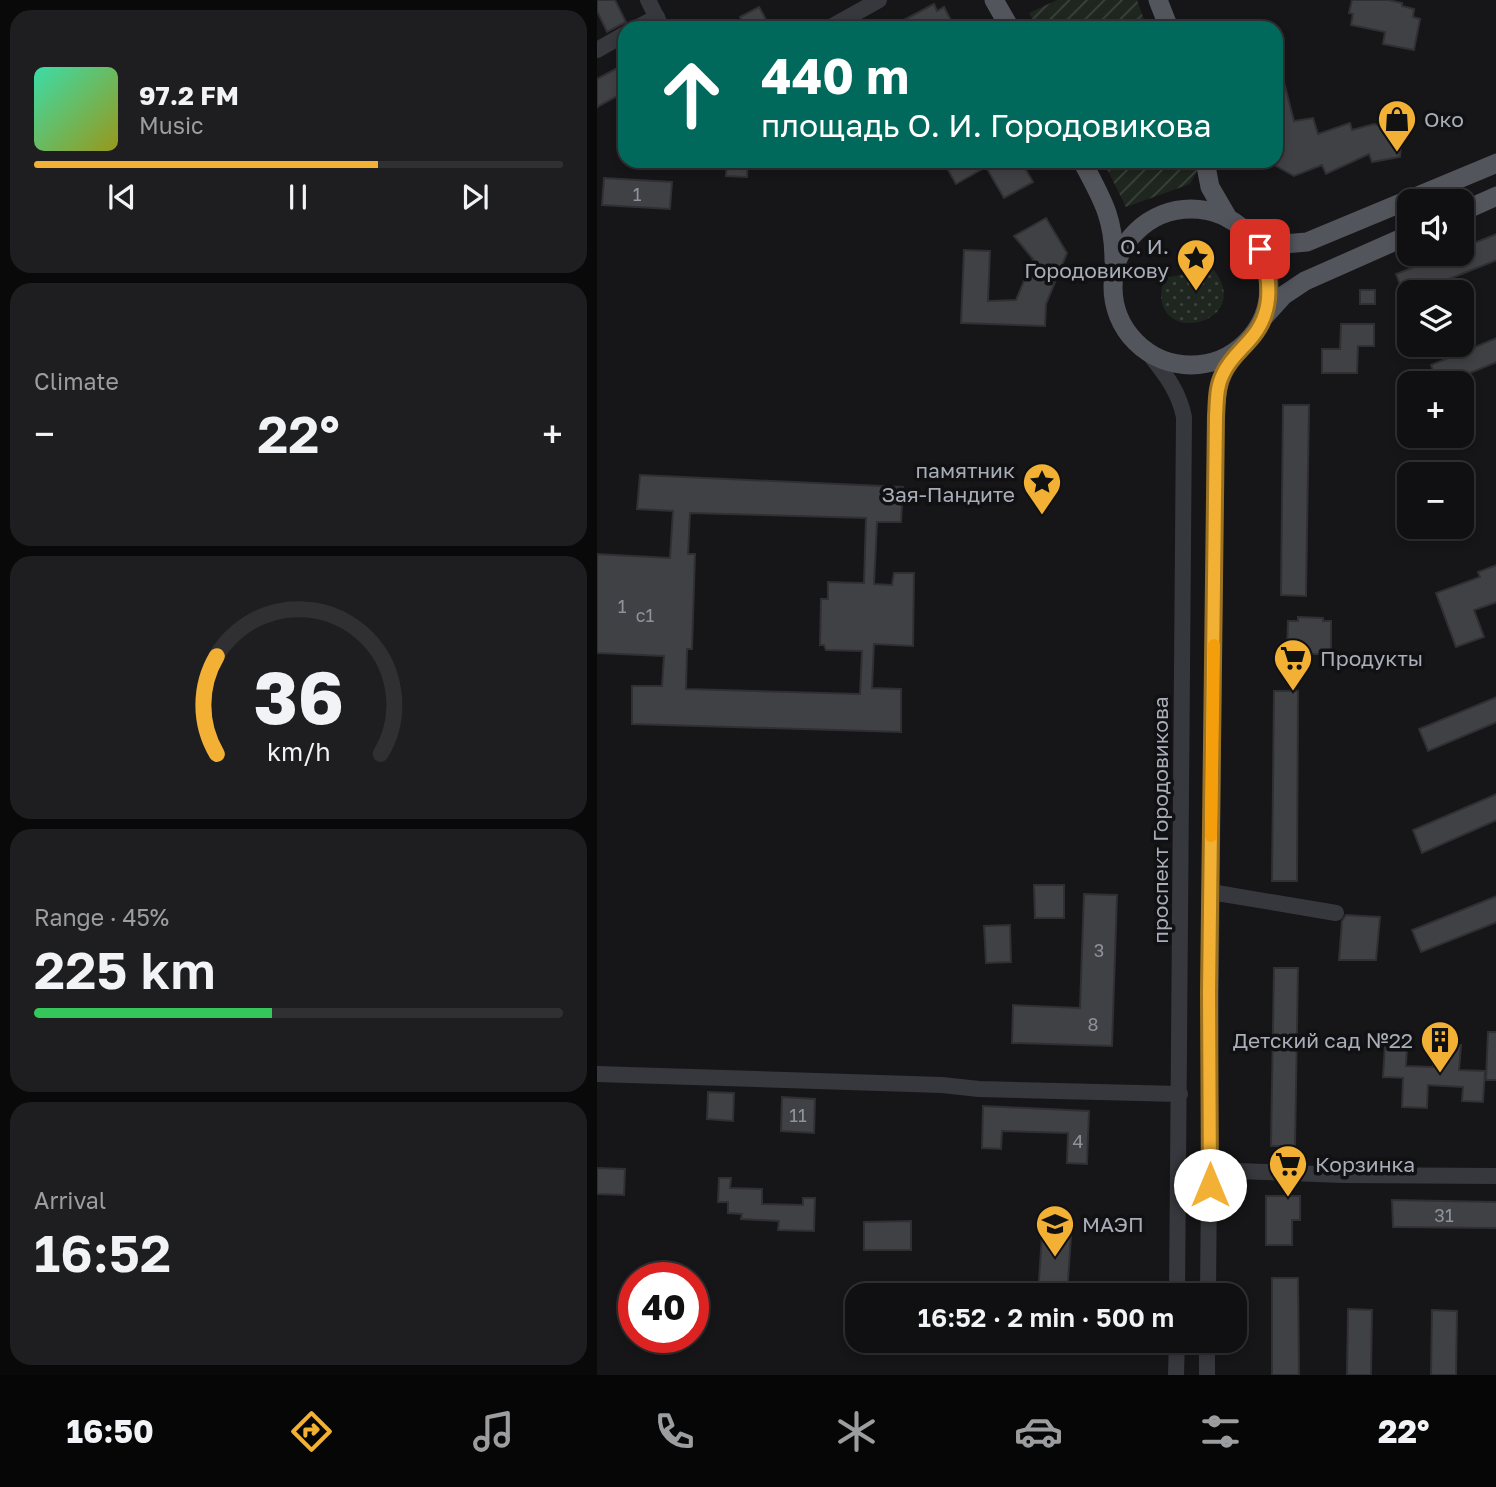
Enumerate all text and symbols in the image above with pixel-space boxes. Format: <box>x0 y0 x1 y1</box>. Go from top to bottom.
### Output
text: 440 m <box>761 46 909 105</box>
icon: ahead <box>646 49 737 140</box>
text: 97.2 FM <box>139 80 239 111</box>
shop icon: Око <box>1376 98 1418 153</box>
text: площадь О. И. Городовикова <box>761 106 1212 144</box>
place label: Око <box>1424 106 1464 132</box>
text: Music <box>139 111 204 139</box>
icon: previous <box>103 178 141 216</box>
icon: pause <box>279 178 317 216</box>
icon: next <box>456 178 494 216</box>
house number: 1 <box>633 183 642 205</box>
map controls <box>1397 189 1474 539</box>
button: sound <box>1397 189 1474 266</box>
pin <box>1230 219 1290 279</box>
icon: arrive <box>1241 230 1279 268</box>
place label: О. И. Городовикову <box>1024 233 1169 283</box>
place icon: О. И. Городовикову <box>1175 237 1217 292</box>
button: layers <box>1397 280 1474 357</box>
text: Climate <box>34 367 119 395</box>
button: + <box>1397 371 1474 448</box>
text: 22° <box>257 402 340 464</box>
text: − <box>34 411 55 456</box>
text: + <box>542 411 563 456</box>
place label: памятник Зая-Пандите <box>882 457 1015 507</box>
place icon: памятник Зая-Пандите <box>1021 461 1063 516</box>
button: − <box>1397 462 1474 539</box>
house number: 1 <box>618 595 627 617</box>
house number: с1 <box>636 604 655 626</box>
supermarket icon: Продукты <box>1272 637 1314 692</box>
place label: Продукты <box>1320 645 1423 671</box>
text: 36 <box>253 653 344 740</box>
street label: проспект Городовикова <box>1147 696 1173 944</box>
text: km/h <box>267 735 330 766</box>
text: Range · 45% <box>34 903 169 931</box>
text: 225 km <box>34 938 216 1000</box>
house number: 3 <box>1094 939 1104 961</box>
house number: 8 <box>1088 1013 1098 1035</box>
building icon: Детский сад №22 <box>1419 1019 1461 1074</box>
place label: Детский сад №22 <box>1233 1027 1413 1053</box>
house number: 11 <box>789 1104 807 1126</box>
house number: 4 <box>1073 1130 1084 1152</box>
supermarket icon: Корзинка <box>1267 1143 1309 1198</box>
position arrow <box>1173 1148 1247 1222</box>
place label: Корзинка <box>1315 1151 1415 1177</box>
text: Arrival <box>34 1186 106 1214</box>
school or university icon: МАЭП <box>1034 1203 1076 1258</box>
house number: 31 <box>1434 1204 1454 1226</box>
place label: МАЭП <box>1082 1211 1144 1237</box>
text: 16:52 <box>34 1221 171 1283</box>
speed limit sign: 40 <box>618 1262 709 1353</box>
text: 16:52 · 2 min · 500 m <box>918 1302 1174 1333</box>
icon: directions <box>287 1407 336 1456</box>
icon: music <box>469 1407 518 1456</box>
icon: phone <box>650 1407 699 1456</box>
icon: climate <box>832 1407 881 1456</box>
icon: car <box>1014 1407 1063 1456</box>
icon: filters <box>1196 1407 1245 1456</box>
text: 16:50 <box>66 1412 154 1450</box>
text: 22° <box>1378 1412 1429 1450</box>

